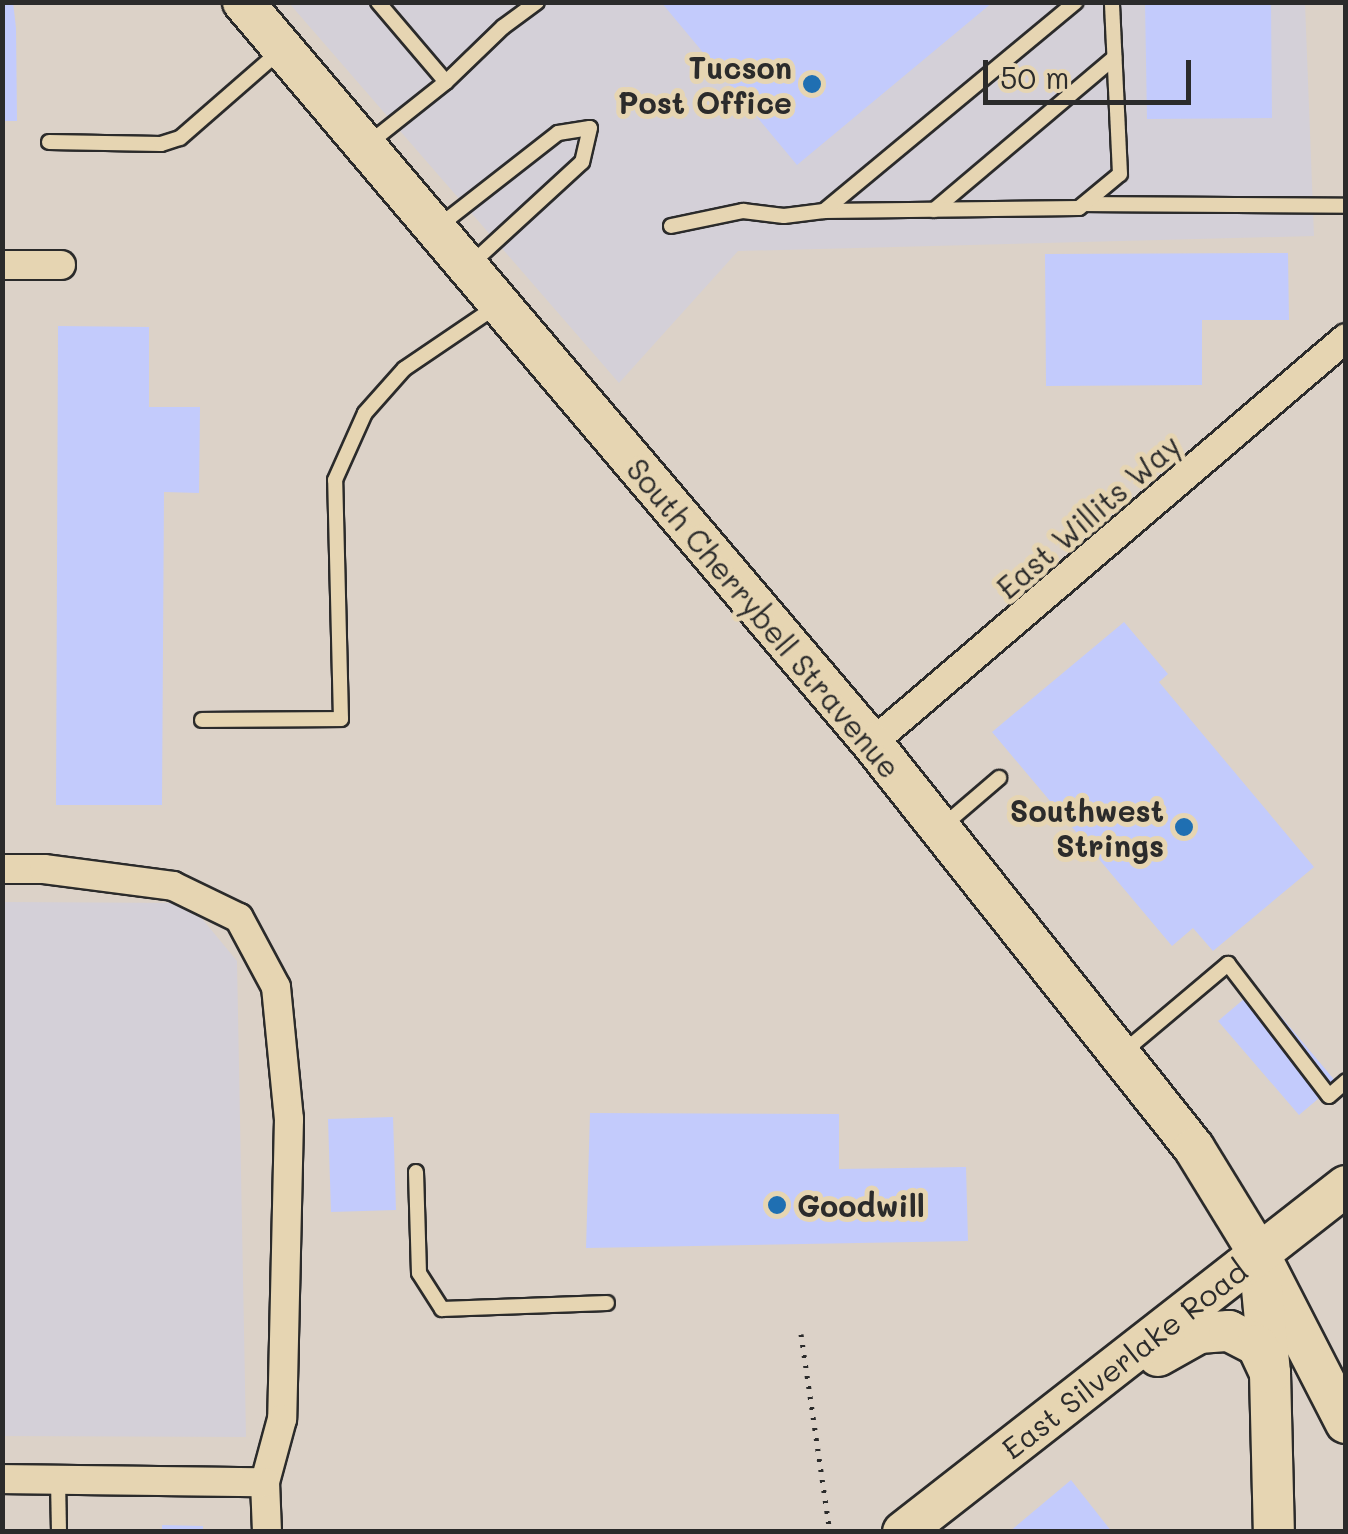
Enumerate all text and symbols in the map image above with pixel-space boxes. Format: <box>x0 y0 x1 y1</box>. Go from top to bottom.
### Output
scale bar <box>988 40 1196 102</box>
place label: Tucson Post Office <box>618 49 792 120</box>
text: 50 m <box>1000 57 1070 97</box>
marker: Tucson Post Office <box>801 73 823 95</box>
street label: East Willits Way <box>989 427 1187 605</box>
street label: South Cherrybell Stravenue <box>620 451 908 785</box>
place label: Southwest Strings <box>1010 792 1164 862</box>
marker: Southwest Strings <box>1173 816 1195 838</box>
place label: Goodwill <box>797 1187 925 1223</box>
marker: Goodwill <box>766 1194 788 1216</box>
street label: East Silverlake Road <box>994 1252 1254 1466</box>

